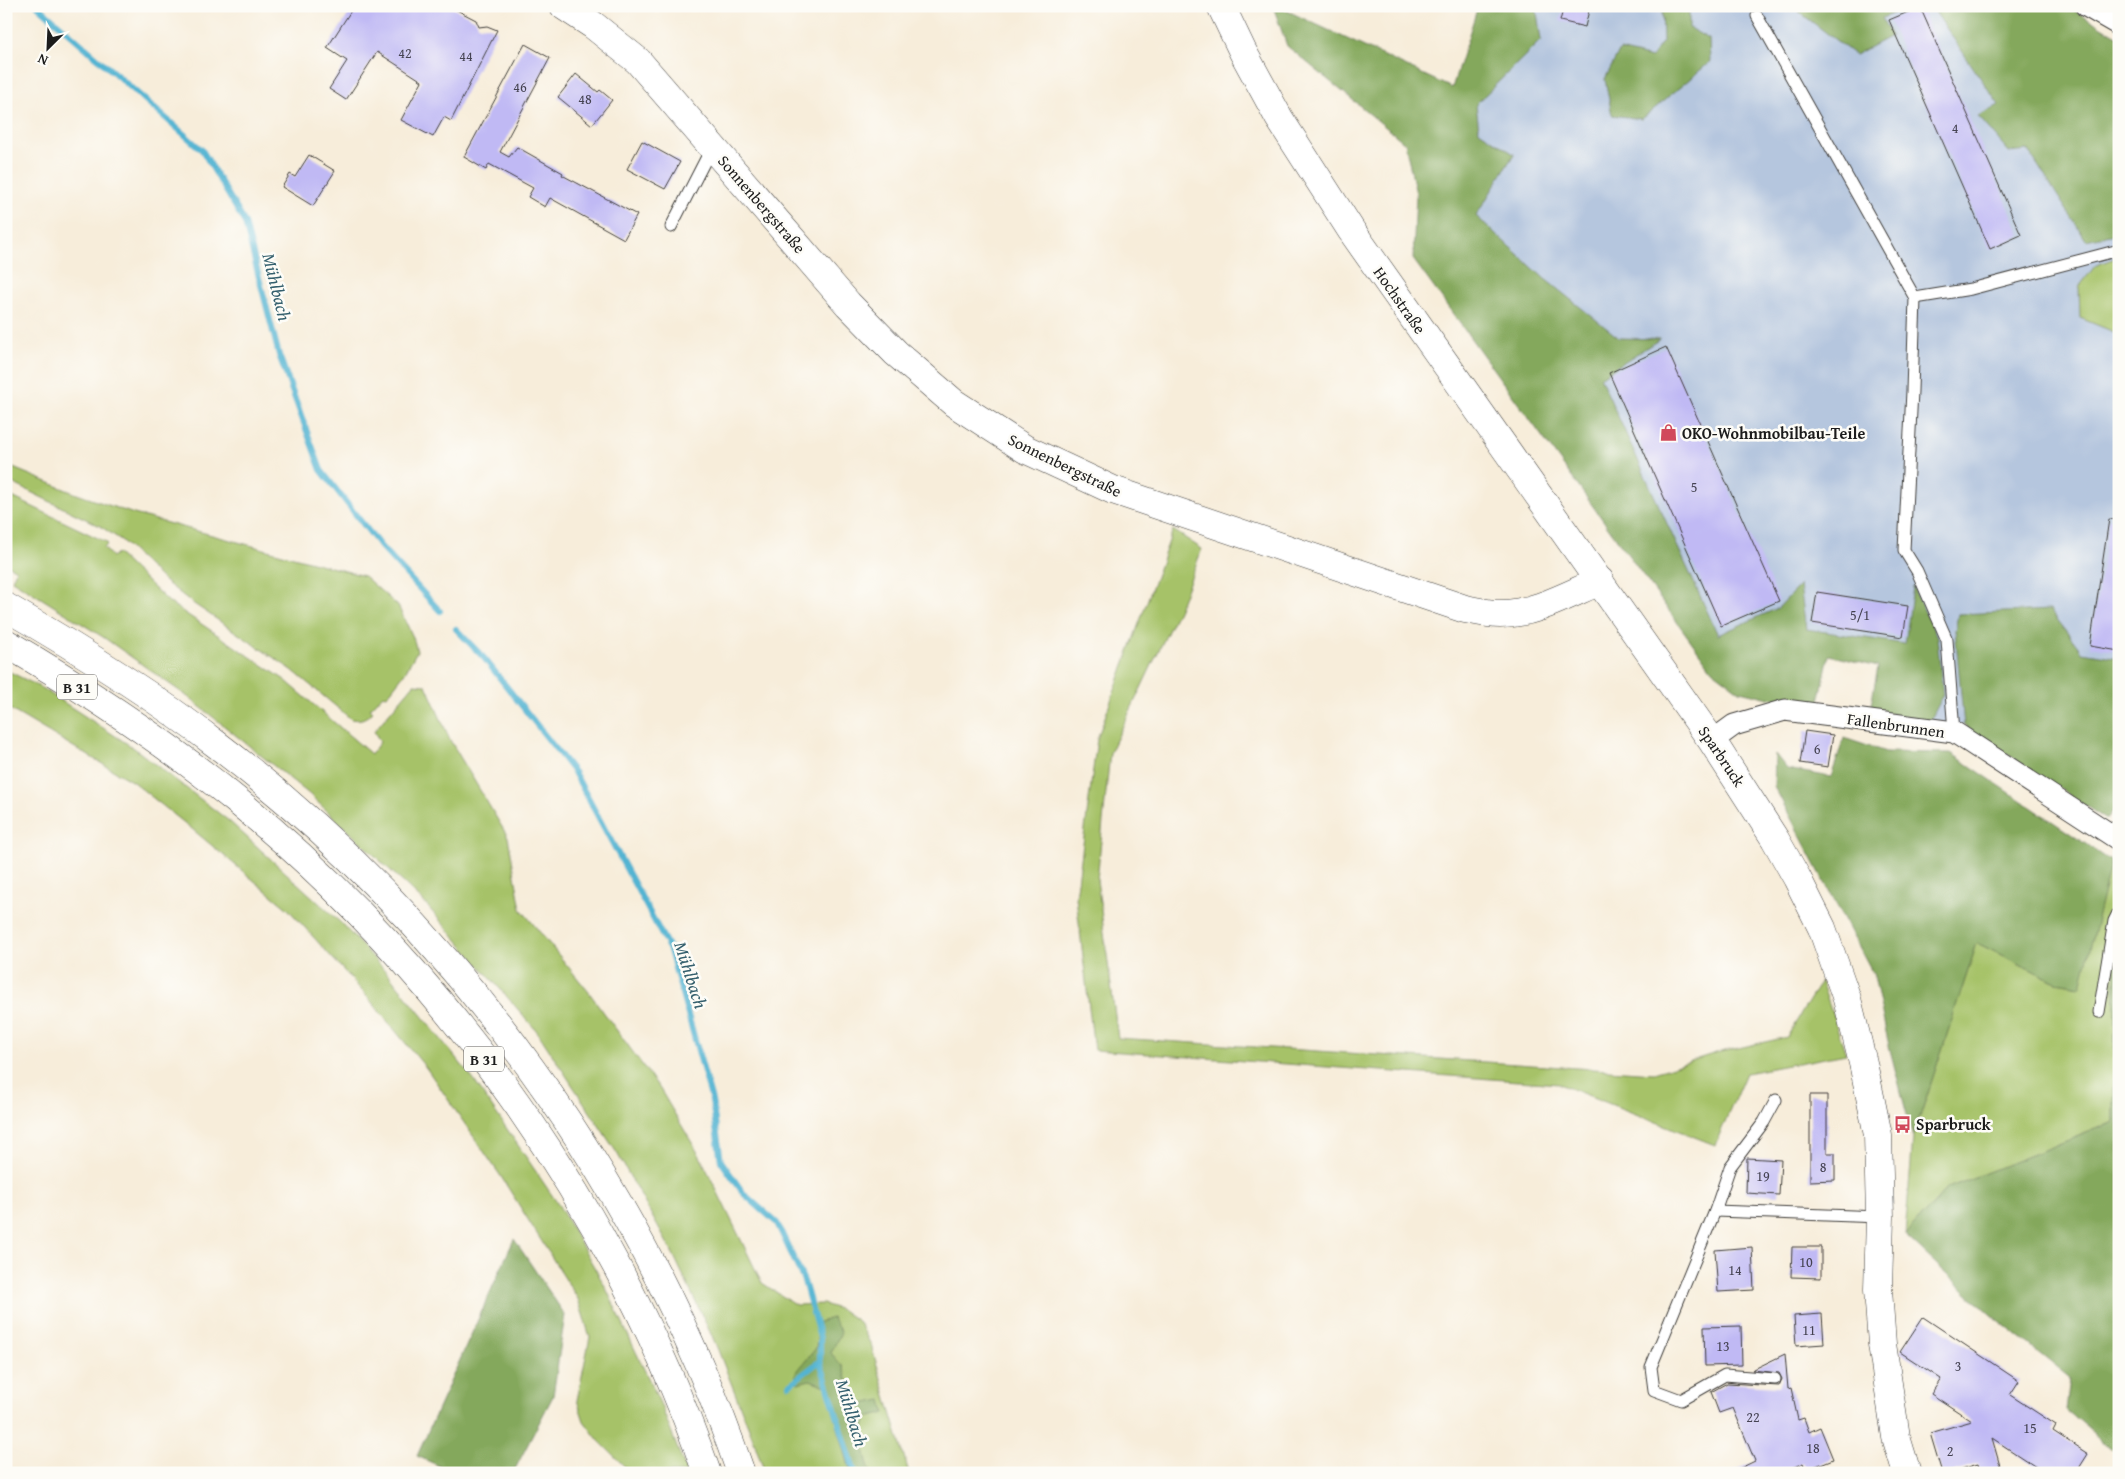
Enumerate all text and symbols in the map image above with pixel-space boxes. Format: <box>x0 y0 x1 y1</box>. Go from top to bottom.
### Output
north arrow <box>22 22 72 72</box>
house number: 42 <box>398 43 412 63</box>
house number: 44 <box>459 46 473 66</box>
text: N <box>34 49 51 71</box>
house number: 46 <box>513 77 527 97</box>
house number: 48 <box>578 89 592 109</box>
house number: 4 <box>1952 118 1959 138</box>
street label: Sonnenbergstraße <box>712 149 812 259</box>
water label: Mühlbach <box>256 250 298 324</box>
street label: Hochstraße <box>1368 261 1432 339</box>
place label: OKO-Wohnmobilbau-Teile <box>1682 421 1865 445</box>
shop icon: OKO-Wohnmobilbau-Teile <box>1658 423 1678 443</box>
street label: Sonnenbergstraße <box>1004 427 1126 503</box>
house number: 5 <box>1691 477 1697 497</box>
house number: 5/1 <box>1850 605 1870 625</box>
road number: B 31 <box>57 674 97 700</box>
street label: Fallenbrunnen <box>1846 706 1946 744</box>
street label: Sparbruck <box>1693 721 1752 792</box>
house number: 6 <box>1814 739 1821 759</box>
water label: Mühlbach <box>667 938 715 1012</box>
road number: B 31 <box>464 1046 504 1072</box>
place label: Sparbruck <box>1916 1112 1991 1136</box>
bus stop icon: Sparbruck <box>1892 1114 1912 1134</box>
house number: 8 <box>1820 1157 1827 1177</box>
house number: 19 <box>1756 1166 1770 1186</box>
house number: 10 <box>1799 1252 1813 1272</box>
house number: 14 <box>1728 1260 1742 1280</box>
house number: 11 <box>1802 1320 1816 1340</box>
house number: 13 <box>1716 1336 1730 1356</box>
house number: 3 <box>1955 1356 1961 1376</box>
water label: Mühlbach <box>829 1376 875 1450</box>
house number: 22 <box>1746 1407 1760 1427</box>
house number: 15 <box>2023 1418 2037 1438</box>
house number: 18 <box>1806 1438 1820 1458</box>
house number: 2 <box>1947 1441 1953 1461</box>

